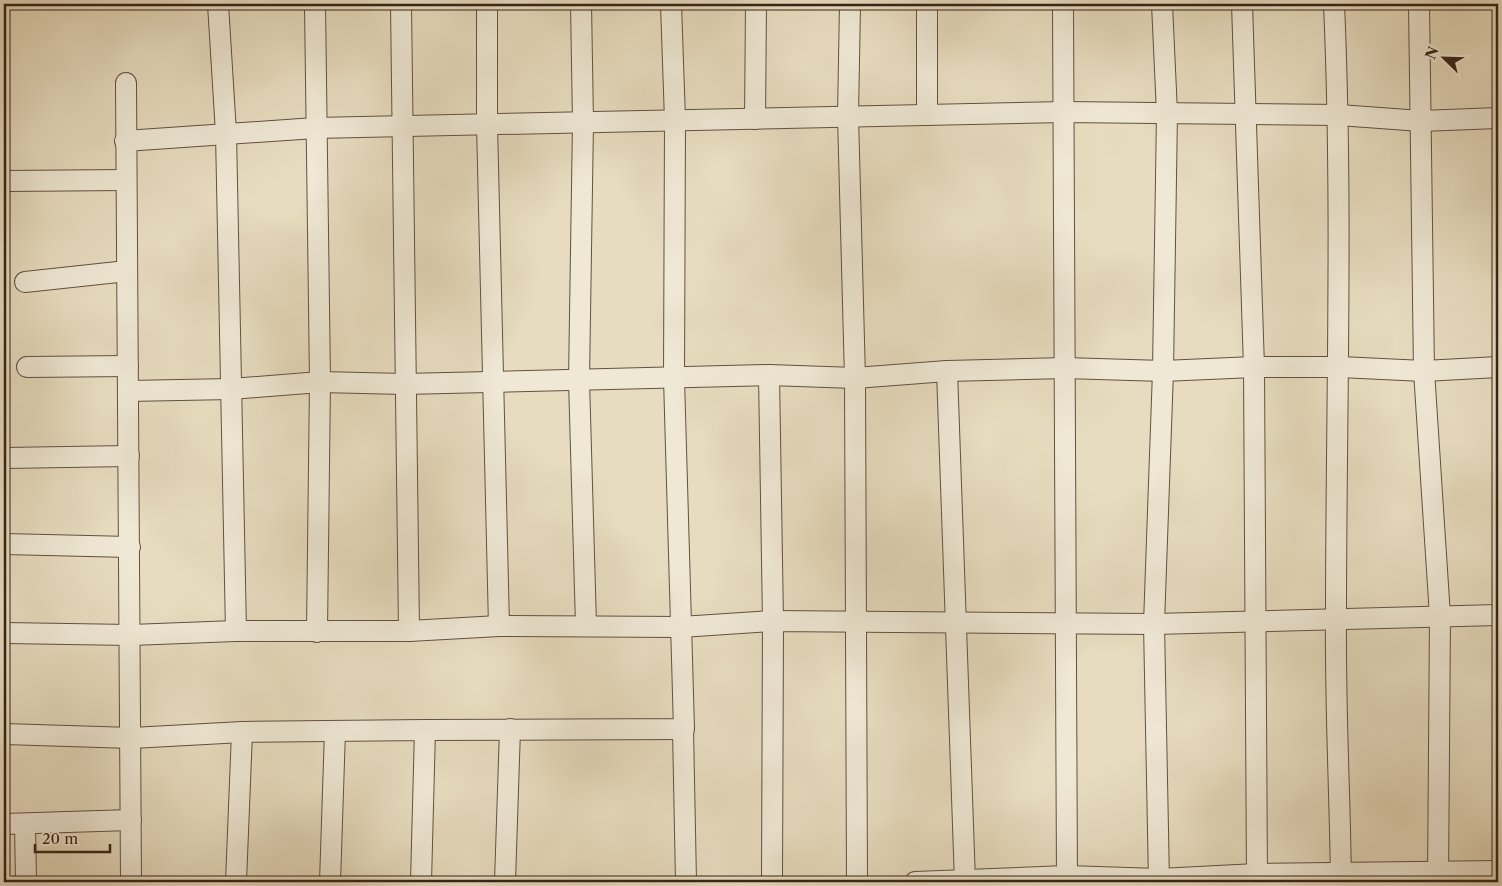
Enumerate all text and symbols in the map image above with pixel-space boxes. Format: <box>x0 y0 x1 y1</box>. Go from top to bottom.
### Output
north arrow <box>1420 32 1470 82</box>
text: N <box>1421 44 1443 62</box>
scale bar <box>35 821 110 853</box>
text: 20 m <box>42 829 78 848</box>

